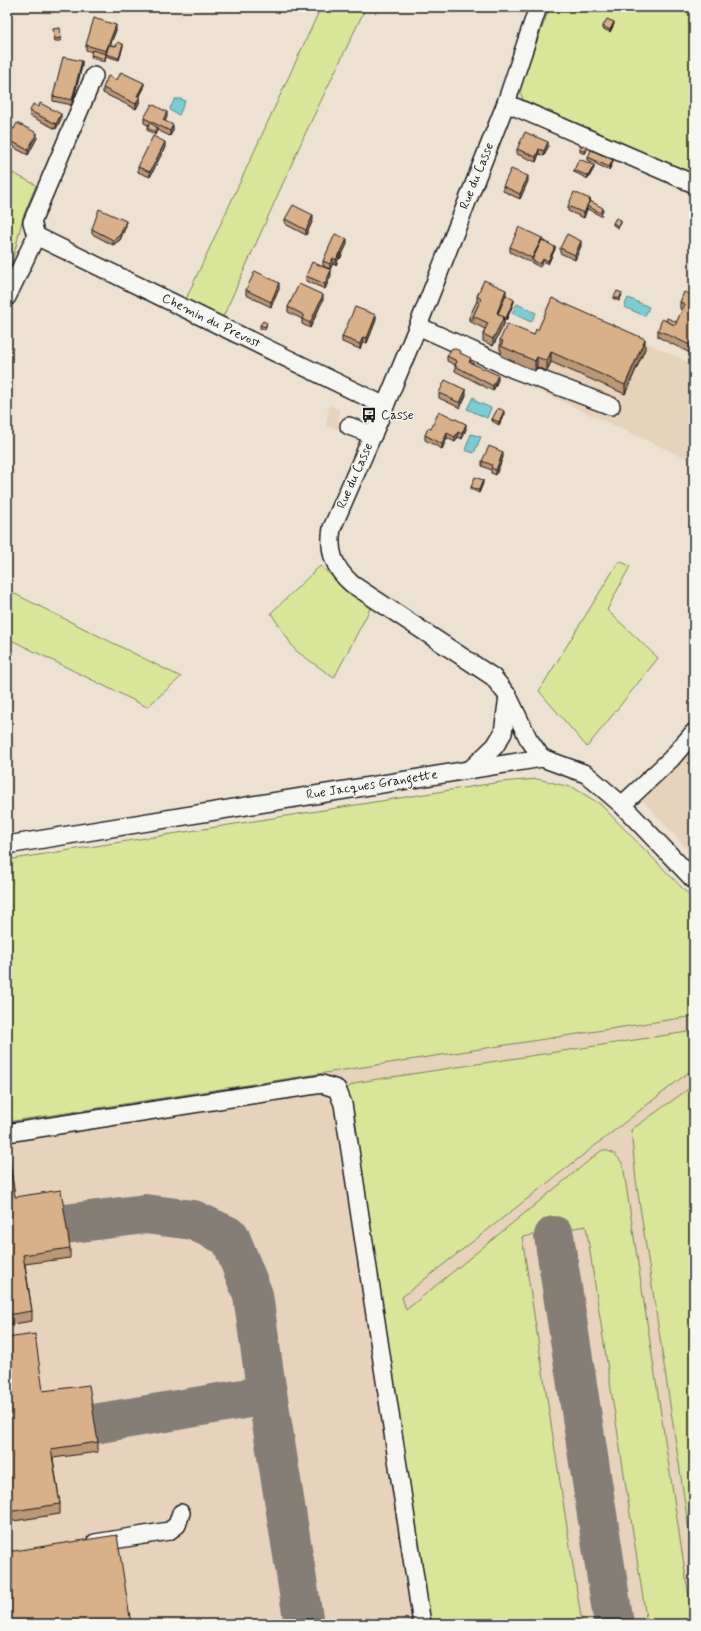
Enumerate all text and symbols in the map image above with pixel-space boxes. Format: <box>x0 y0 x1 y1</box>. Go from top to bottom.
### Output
street label: Rue du Casse <box>456 140 498 212</box>
street label: Chemin du Prevost <box>159 290 263 352</box>
bus stop icon: Casse <box>360 406 378 424</box>
place label: Casse <box>381 407 414 424</box>
street label: Rue du Casse <box>333 440 377 512</box>
street label: Rue Jacques Grangette <box>305 766 439 806</box>

